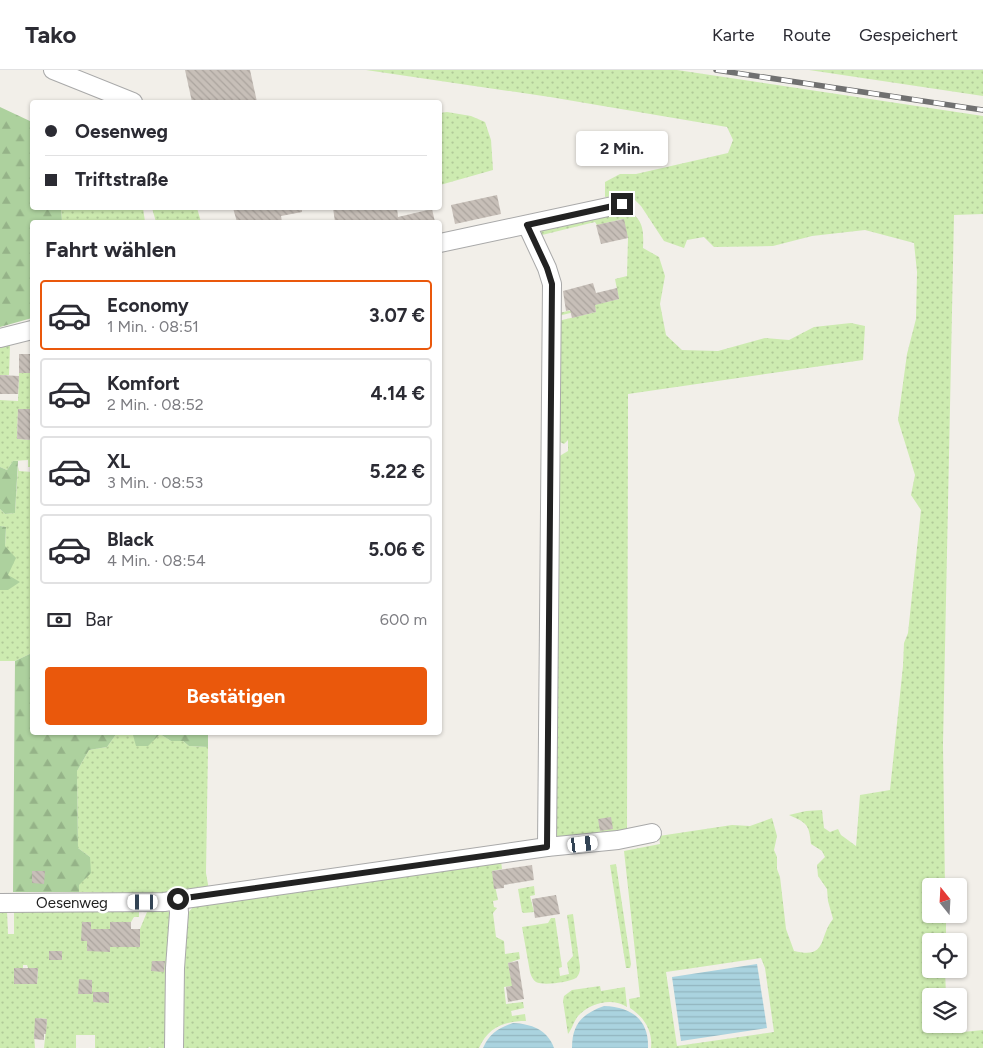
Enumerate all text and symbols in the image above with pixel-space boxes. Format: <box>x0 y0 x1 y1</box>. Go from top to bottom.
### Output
text: Tako <box>25 20 76 49</box>
text: Karte <box>712 24 755 46</box>
text: Route <box>783 24 831 46</box>
text: Gespeichert <box>859 24 958 46</box>
text: Oesenweg <box>75 120 168 143</box>
callout: 2 Min. <box>576 132 668 166</box>
text: 2 Min. <box>600 139 644 158</box>
text: Triftstraße <box>75 168 168 191</box>
route end <box>611 193 633 215</box>
text: Fahrt wählen <box>45 236 176 263</box>
icon: car <box>47 293 92 338</box>
text: Economy <box>107 294 189 317</box>
text: 3.07 € <box>369 304 425 327</box>
text: 1 Min. · 08:51 <box>107 317 199 336</box>
icon: car <box>47 371 92 416</box>
text: Komfort <box>107 372 180 395</box>
text: 4.14 € <box>370 382 425 405</box>
text: 2 Min. · 08:52 <box>107 395 204 414</box>
icon: car <box>47 449 92 494</box>
text: XL <box>107 450 130 473</box>
text: 5.22 € <box>370 460 425 483</box>
text: 3 Min. · 08:53 <box>107 473 203 492</box>
icon: car <box>47 527 92 572</box>
text: Black <box>107 528 154 551</box>
text: 5.06 € <box>368 538 425 561</box>
text: 4 Min. · 08:54 <box>107 551 206 570</box>
icon: cash <box>45 606 73 634</box>
text: Bar <box>85 608 113 631</box>
text: 600 m <box>380 610 427 629</box>
button: Bestätigen <box>45 667 427 725</box>
car <box>567 835 598 853</box>
north arrow <box>922 878 968 922</box>
map controls <box>922 878 967 1033</box>
route start <box>167 888 189 910</box>
street label: Oesenweg <box>36 894 108 912</box>
car <box>128 895 158 910</box>
button: locate <box>922 933 967 978</box>
button: layers <box>922 988 967 1033</box>

